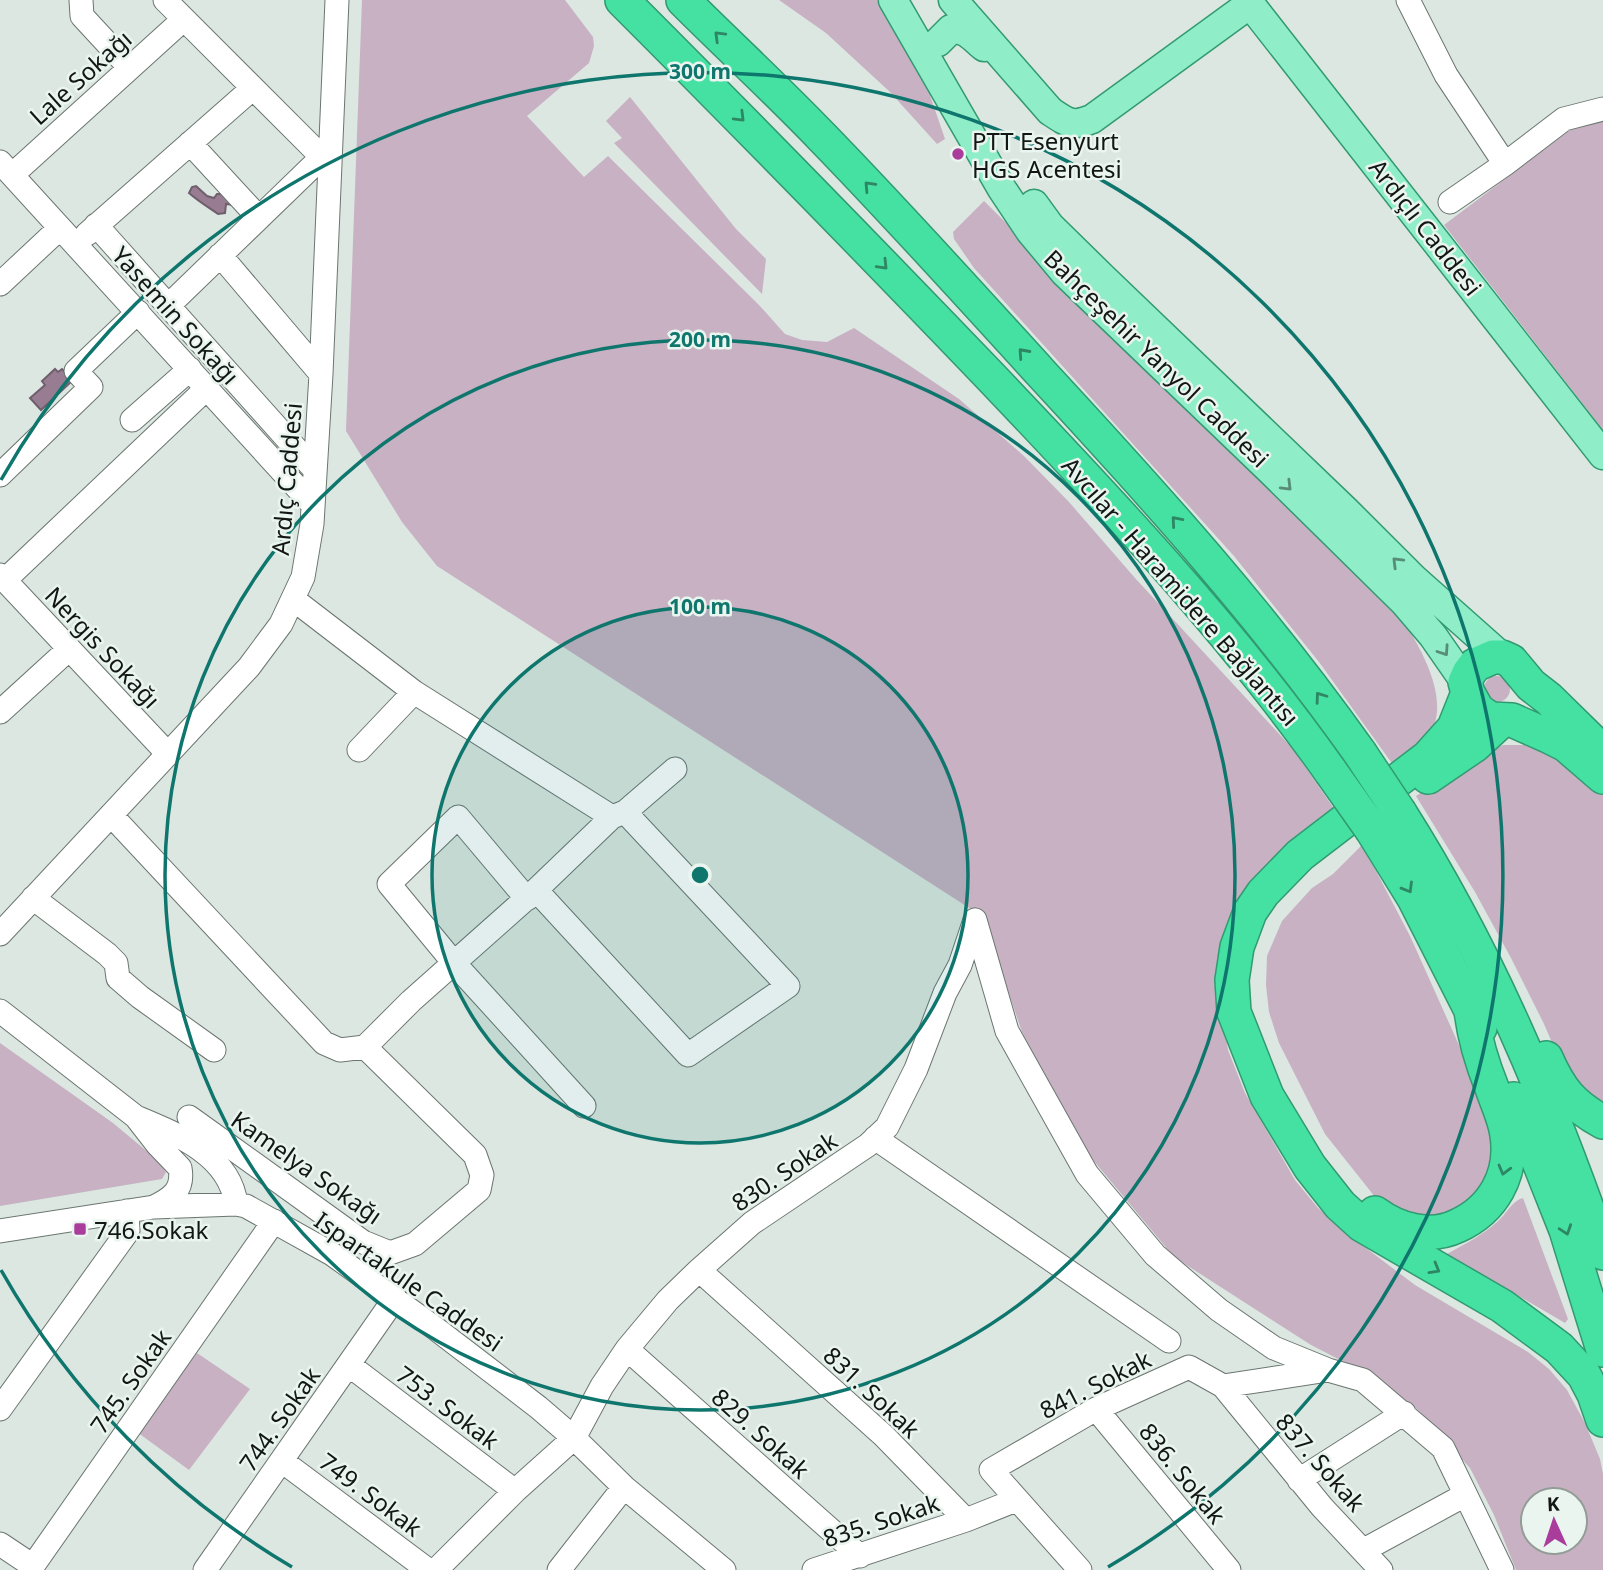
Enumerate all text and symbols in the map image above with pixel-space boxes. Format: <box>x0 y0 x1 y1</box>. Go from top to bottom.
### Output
street label: Lale Sokağı <box>22 22 138 132</box>
one-way arrow <box>715 31 728 44</box>
text: 300 m <box>669 57 731 85</box>
one-way arrow <box>732 109 745 122</box>
place label: PTT Esenyurt HGS Acentesi <box>972 124 1122 185</box>
marker: PTT Esenyurt HGS Acentesi <box>950 146 966 162</box>
street label: Ardıçlı Caddesi <box>1362 152 1490 302</box>
one-way arrow <box>864 181 877 194</box>
street label: Yasemin Sokağı <box>105 239 247 391</box>
street label: Bahçeşehir Yanyol Caddesi <box>1037 242 1277 474</box>
one-way arrow <box>875 257 888 270</box>
text: 200 m <box>669 325 731 353</box>
one-way arrow <box>1019 348 1031 361</box>
street label: Ardıç Caddesi <box>263 401 309 557</box>
street label: Avcılar - Haramidere Bağlantısı <box>1055 450 1307 732</box>
one-way arrow <box>1279 478 1292 491</box>
one-way arrow <box>1172 517 1184 530</box>
one-way arrow <box>1392 557 1405 570</box>
street label: Nergis Sokağı <box>38 579 168 715</box>
text: 100 m <box>669 592 731 620</box>
one-way arrow <box>1436 643 1448 656</box>
one-way arrow <box>1316 692 1329 705</box>
centre of rings <box>688 863 712 887</box>
one-way arrow <box>1400 881 1413 894</box>
street label: Kamelya Sokağı <box>225 1103 389 1231</box>
street label: 830. Sokak <box>725 1123 843 1218</box>
one-way arrow <box>1498 1164 1512 1176</box>
street label: Ispartakule Caddesi <box>308 1204 510 1358</box>
place label: 746.Sokak <box>94 1213 209 1246</box>
marker: 746.Sokak <box>72 1221 88 1237</box>
one-way arrow <box>1557 1224 1571 1236</box>
one-way arrow <box>1428 1260 1441 1273</box>
street label: 745. Sokak <box>82 1322 178 1440</box>
street label: 831. Sokak <box>817 1339 928 1445</box>
street label: 841. Sokak <box>1034 1342 1156 1426</box>
street label: 753. Sokak <box>390 1358 506 1457</box>
street label: 744. Sokak <box>231 1360 327 1478</box>
street label: 829. Sokak <box>705 1380 817 1486</box>
street label: 837. Sokak <box>1269 1406 1373 1518</box>
street label: 836. Sokak <box>1132 1416 1234 1530</box>
street label: 749. Sokak <box>313 1445 429 1544</box>
street label: 835. Sokak <box>819 1486 944 1554</box>
north arrow <box>1519 1486 1589 1556</box>
text: K <box>1546 1491 1560 1517</box>

